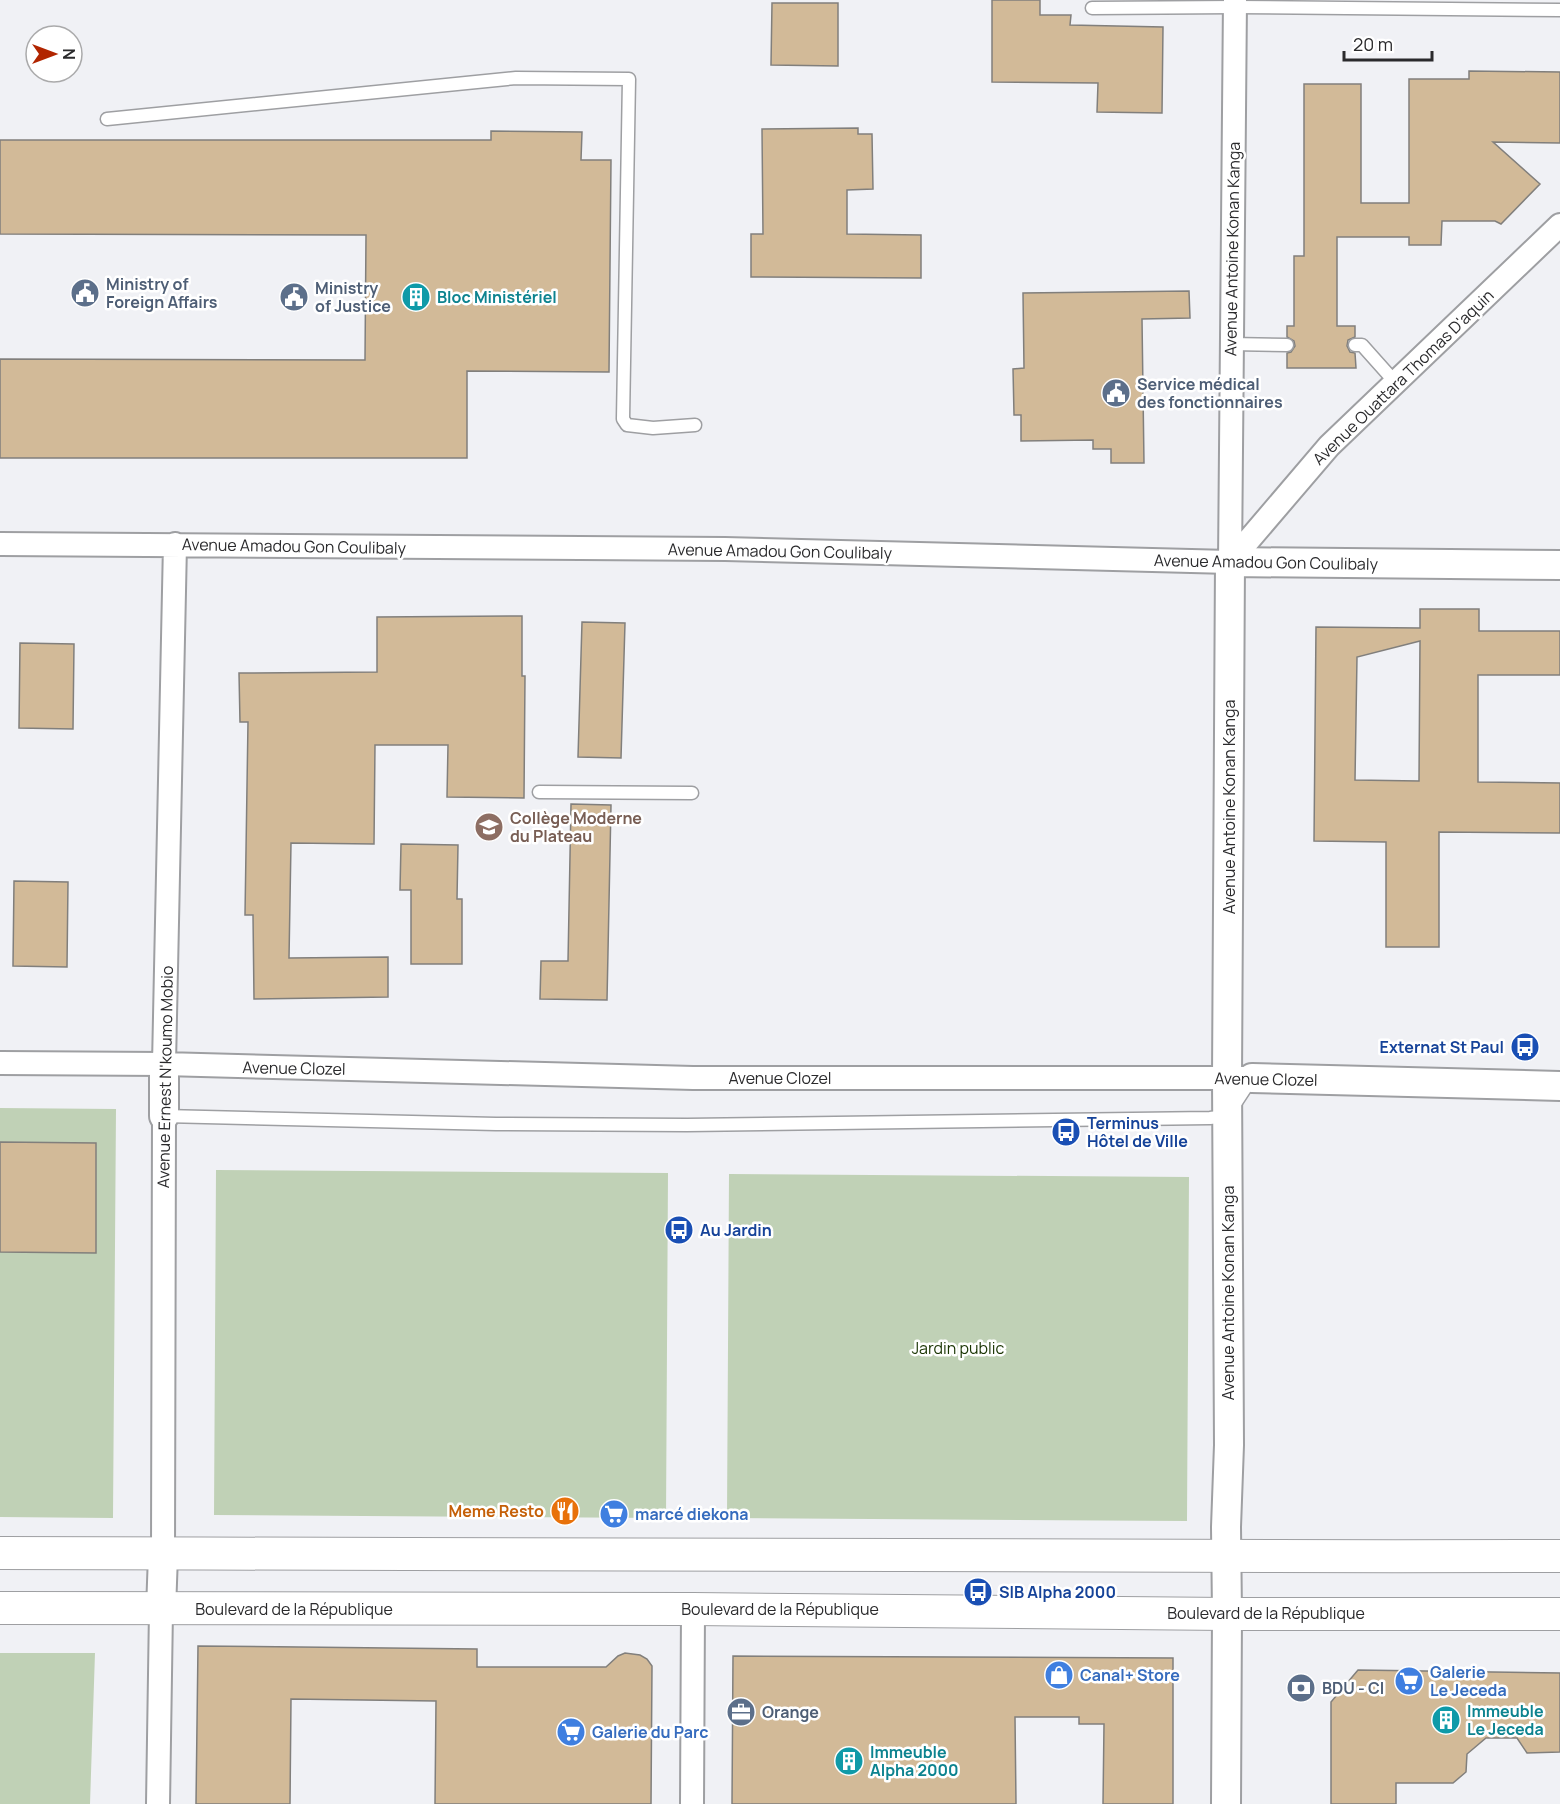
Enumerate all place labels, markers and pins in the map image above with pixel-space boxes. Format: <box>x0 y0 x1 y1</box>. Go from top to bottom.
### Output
place label: Ministry of Foreign Affairs <box>106 273 218 313</box>
public building icon: Ministry of Foreign Affairs <box>69 277 101 309</box>
place label: Ministry of Justice <box>315 277 391 317</box>
public building icon: Ministry of Justice <box>278 281 310 313</box>
building icon: Bloc Ministériel <box>400 281 432 313</box>
place label: Bloc Ministériel <box>437 286 557 308</box>
place label: Service médical des fonctionnaires <box>1137 373 1283 413</box>
public building icon: Service médical des fonctionnaires <box>1100 377 1132 409</box>
place label: Collège Moderne du Plateau <box>510 807 642 847</box>
school or university icon: Collège Moderne du Plateau <box>473 811 505 843</box>
bus stop icon: Externat St Paul <box>1509 1031 1541 1063</box>
place label: Externat St Paul <box>1380 1036 1504 1058</box>
place label: Terminus Hôtel de Ville <box>1087 1112 1188 1152</box>
bus stop icon: Terminus Hôtel de Ville <box>1050 1116 1082 1148</box>
bus stop icon: Au Jardin <box>663 1214 695 1246</box>
place label: Au Jardin <box>700 1219 772 1241</box>
restaurant icon: Meme Resto <box>549 1495 581 1527</box>
supermarket icon: marcé diekona <box>598 1498 630 1530</box>
place label: Meme Resto <box>449 1500 544 1522</box>
place label: marcé diekona <box>635 1503 748 1525</box>
bus stop icon: SIB Alpha 2000 <box>962 1576 994 1608</box>
place label: SIB Alpha 2000 <box>999 1581 1116 1603</box>
shop icon: Canal+ Store <box>1043 1659 1075 1691</box>
place label: Galerie Le Jeceda <box>1430 1661 1507 1701</box>
place label: Canal+ Store <box>1080 1664 1180 1686</box>
supermarket icon: Galerie Le Jeceda <box>1393 1665 1425 1697</box>
bank icon: BDU - CI <box>1285 1672 1317 1704</box>
place label: BDU - CI <box>1322 1677 1384 1699</box>
office icon: Orange <box>725 1696 757 1728</box>
place label: Immeuble Le Jeceda <box>1467 1700 1544 1740</box>
place label: Orange <box>762 1701 819 1723</box>
building icon: Immeuble Le Jeceda <box>1430 1704 1462 1736</box>
supermarket icon: Galerie du Parc <box>555 1716 587 1748</box>
place label: Galerie du Parc <box>592 1721 708 1743</box>
place label: Immeuble Alpha 2000 <box>870 1741 959 1781</box>
building icon: Immeuble Alpha 2000 <box>833 1745 865 1777</box>

